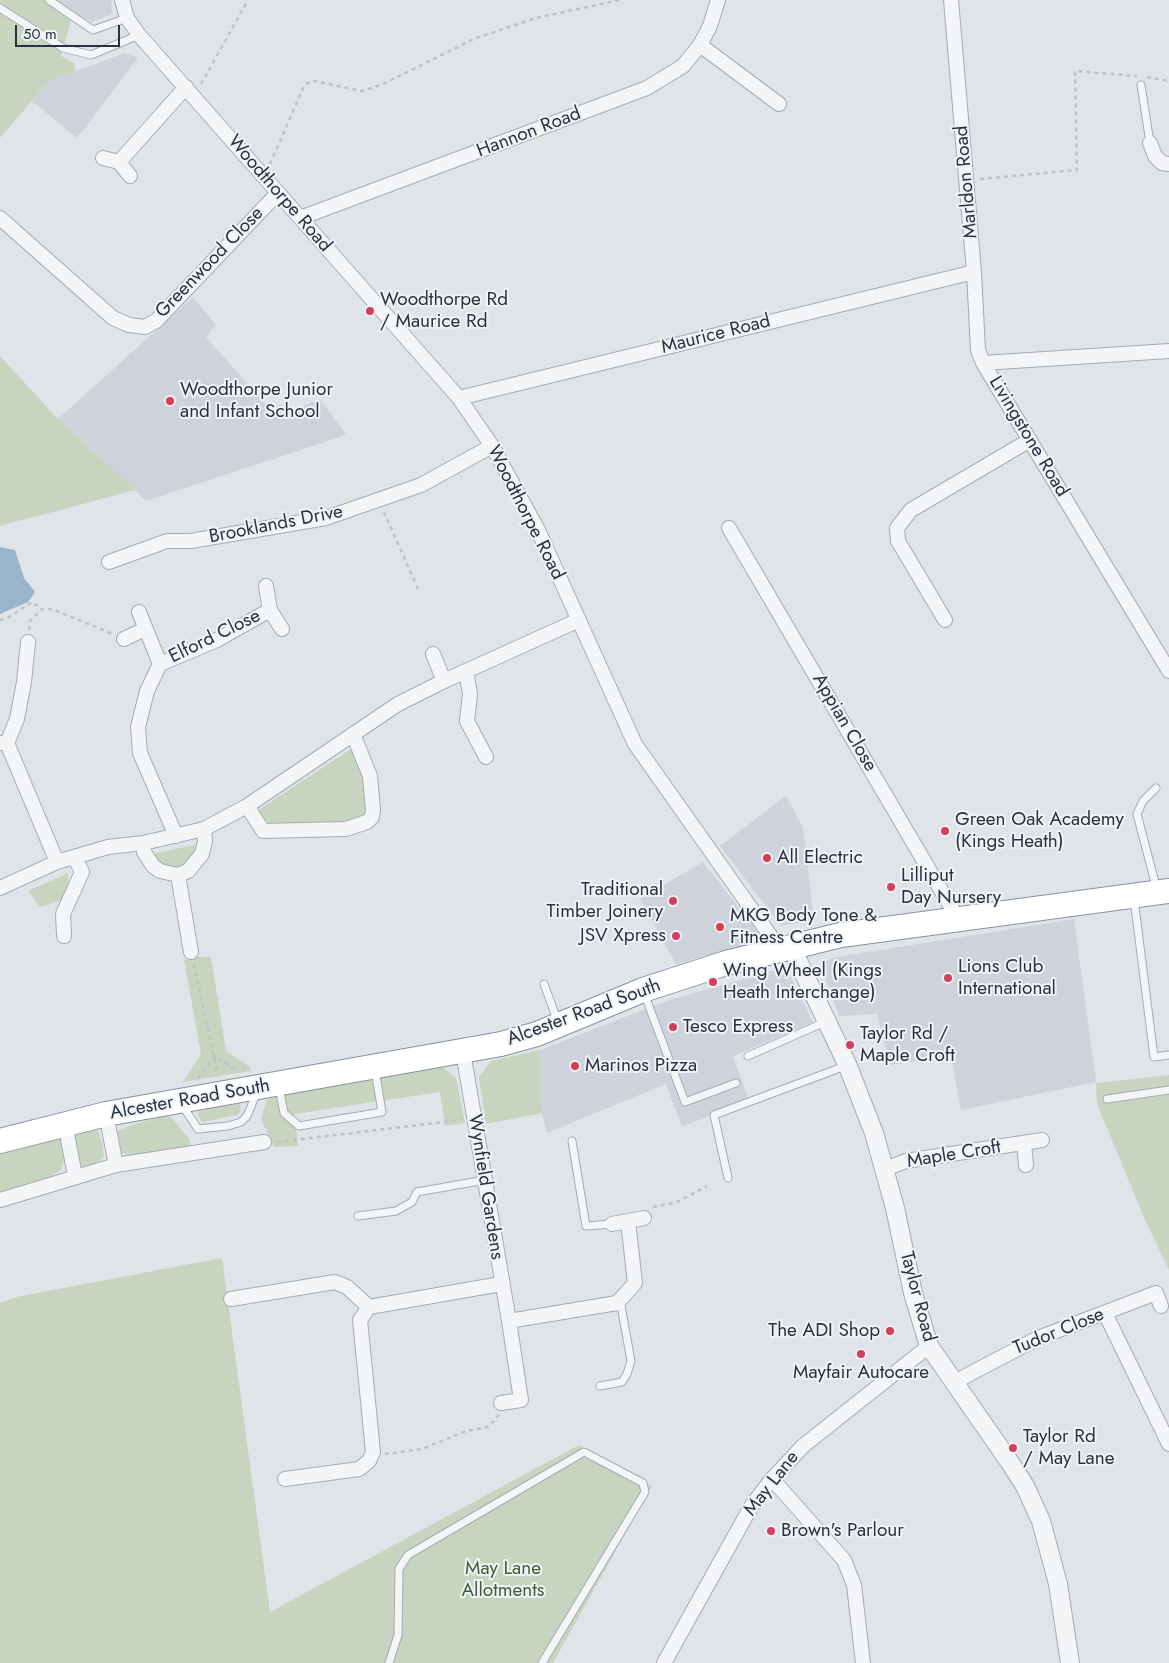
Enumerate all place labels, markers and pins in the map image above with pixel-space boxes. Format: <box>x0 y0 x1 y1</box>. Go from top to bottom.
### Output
place label: Woodthorpe Rd / Maurice Rd <box>380 289 508 333</box>
marker: Woodthorpe Rd / Maurice Rd <box>364 305 376 317</box>
place label: Woodthorpe Junior and Infant School <box>180 379 333 423</box>
marker: Woodthorpe Junior and Infant School <box>164 395 176 407</box>
place label: Green Oak Academy (Kings Heath) <box>955 809 1124 853</box>
marker: Green Oak Academy (Kings Heath) <box>939 825 951 837</box>
place label: All Electric <box>777 847 863 869</box>
marker: All Electric <box>761 852 773 864</box>
place label: Lilliput Day Nursery <box>901 865 1001 909</box>
place label: Traditional Timber Joinery <box>546 879 663 923</box>
marker: Lilliput Day Nursery <box>885 881 897 893</box>
marker: Traditional Timber Joinery <box>667 895 679 907</box>
place label: MKG Body Tone & Fitness Centre <box>730 905 877 949</box>
marker: MKG Body Tone & Fitness Centre <box>714 921 726 933</box>
place label: JSV Xpress <box>580 925 666 947</box>
marker: JSV Xpress <box>670 930 682 942</box>
place label: Lions Club International <box>958 956 1056 1000</box>
place label: Wing Wheel (Kings Heath Interchange) <box>723 960 882 1004</box>
marker: Lions Club International <box>942 972 954 984</box>
marker: Wing Wheel (Kings Heath Interchange) <box>707 976 719 988</box>
place label: Tesco Express <box>683 1016 793 1038</box>
marker: Tesco Express <box>667 1021 679 1033</box>
place label: Taylor Rd / Maple Croft <box>860 1023 955 1067</box>
marker: Taylor Rd / Maple Croft <box>844 1039 856 1051</box>
place label: Marinos Pizza <box>585 1055 697 1077</box>
marker: Marinos Pizza <box>569 1060 581 1072</box>
place label: The ADI Shop <box>768 1320 880 1342</box>
marker: The ADI Shop <box>884 1325 896 1337</box>
marker: Mayfair Autocare <box>855 1348 867 1360</box>
place label: Mayfair Autocare <box>793 1362 929 1384</box>
place label: Taylor Rd / May Lane <box>1023 1426 1114 1470</box>
marker: Taylor Rd / May Lane <box>1007 1442 1019 1454</box>
place label: Brown's Parlour <box>781 1520 904 1542</box>
marker: Brown's Parlour <box>765 1525 777 1537</box>

